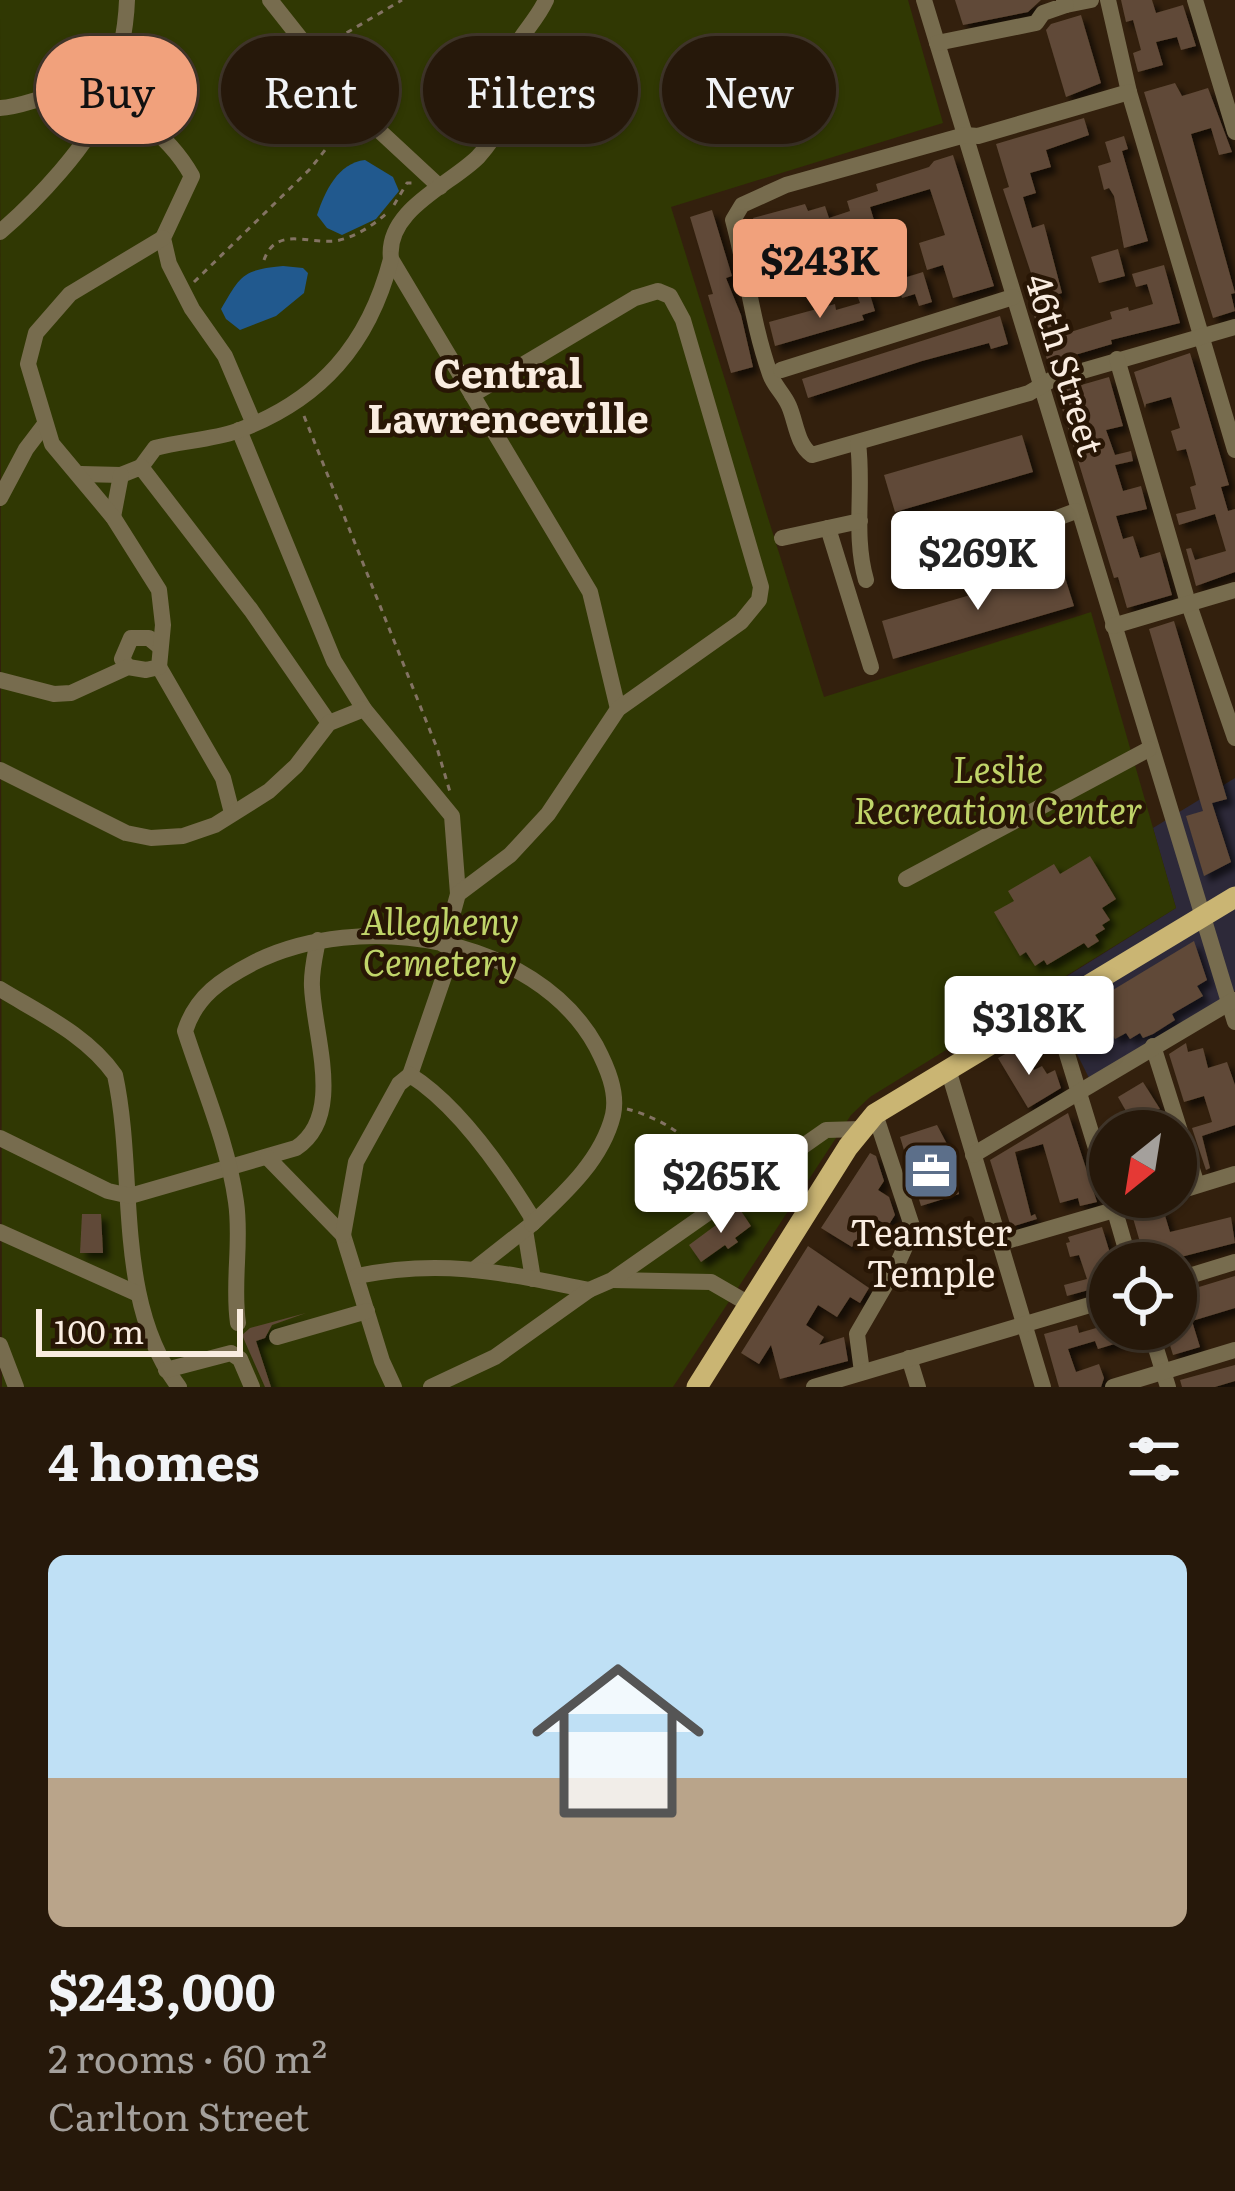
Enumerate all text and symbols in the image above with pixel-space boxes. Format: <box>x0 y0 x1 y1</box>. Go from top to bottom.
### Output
chip: Buy <box>36 36 197 144</box>
chip: Rent <box>221 36 399 144</box>
chip: Filters <box>423 36 638 144</box>
chip: New <box>662 36 836 144</box>
pin: $243K <box>736 219 904 321</box>
text: $243K <box>760 229 880 287</box>
street label: 46th Street <box>1014 266 1120 462</box>
district label: Central Lawrenceville <box>367 342 649 445</box>
pin: $269K <box>894 511 1062 613</box>
text: $269K <box>918 521 1038 579</box>
park label: Leslie Recreation Center <box>853 741 1143 835</box>
park label: Allegheny Cemetery <box>361 893 519 987</box>
pin: $318K <box>945 976 1113 1078</box>
text: $318K <box>972 986 1086 1044</box>
north arrow <box>1089 1110 1197 1218</box>
map controls <box>1089 1110 1197 1350</box>
pin: $265K <box>637 1134 805 1236</box>
office icon: Teamster Temple <box>900 1140 962 1202</box>
text: $265K <box>662 1144 780 1202</box>
place label: Teamster Temple <box>850 1204 1012 1298</box>
button: locate <box>1089 1242 1197 1350</box>
scale bar <box>36 1303 243 1356</box>
text: 100 m <box>54 1305 144 1354</box>
text: 4 homes <box>48 1421 260 1497</box>
icon: filters <box>1121 1426 1187 1492</box>
icon: home <box>510 1633 726 1849</box>
text: $243,000 <box>48 1951 276 2027</box>
text: 2 rooms · 60 m² <box>48 2027 327 2085</box>
text: Carlton Street <box>48 2085 309 2143</box>

